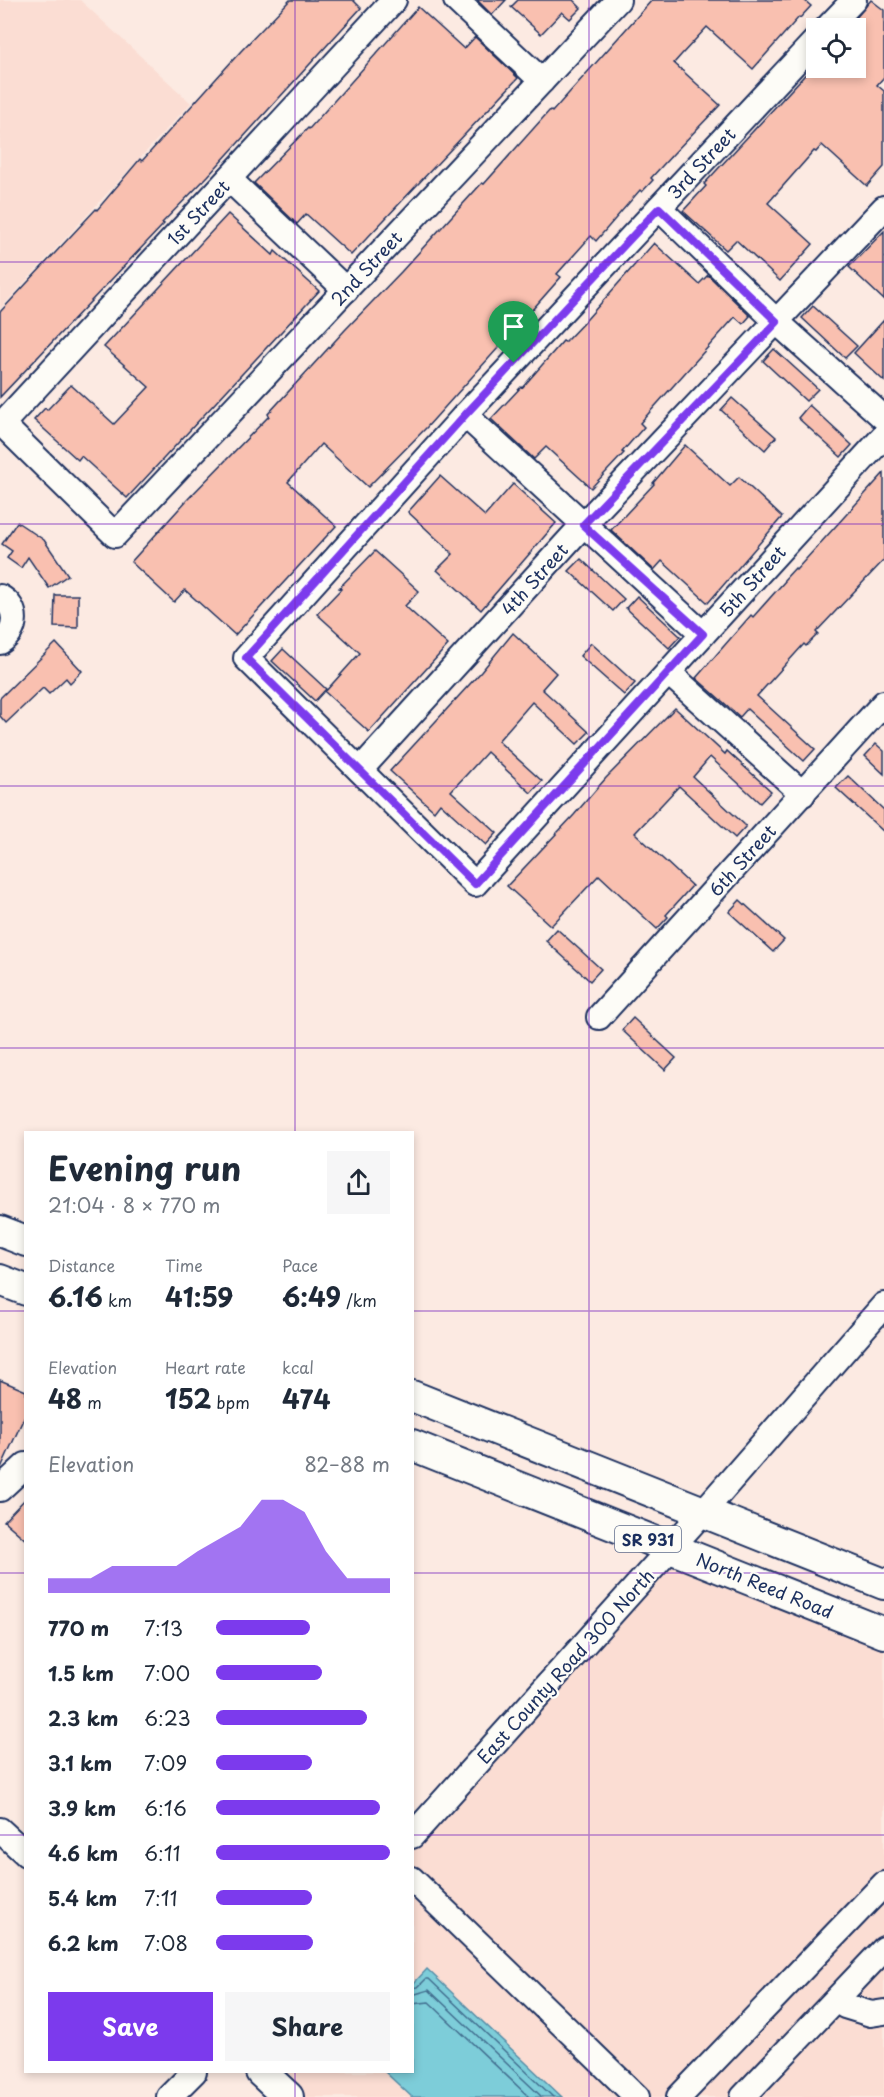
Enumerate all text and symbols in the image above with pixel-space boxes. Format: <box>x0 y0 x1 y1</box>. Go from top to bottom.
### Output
map controls <box>806 18 866 78</box>
button: locate <box>806 18 866 78</box>
street label: 3rd Street <box>661 121 741 205</box>
street label: 1st Street <box>161 173 235 251</box>
street label: 2nd Street <box>324 225 408 311</box>
pin <box>488 301 539 363</box>
icon: arrive <box>497 310 530 343</box>
street label: 4th Street <box>494 537 574 621</box>
street label: 5th Street <box>712 539 792 623</box>
street label: 6th Street <box>702 818 782 902</box>
text: Evening run <box>48 1142 241 1192</box>
button: share <box>327 1151 390 1214</box>
text: 21:04 · 8 × 770 m <box>48 1190 220 1220</box>
text: Distance <box>48 1253 115 1277</box>
text: Time <box>165 1253 203 1277</box>
text: Pace <box>282 1253 318 1277</box>
text: 6.16 <box>48 1277 103 1316</box>
text: 41:59 <box>165 1277 233 1316</box>
text: 6:49 <box>282 1277 341 1316</box>
text: km <box>103 1288 132 1312</box>
text: /km <box>341 1288 377 1312</box>
text: Elevation <box>48 1355 117 1379</box>
text: Heart rate <box>165 1355 246 1379</box>
text: kcal <box>282 1355 314 1379</box>
text: 48 <box>48 1379 82 1418</box>
text: 152 <box>165 1379 211 1418</box>
text: 474 <box>282 1379 331 1418</box>
text: m <box>82 1390 102 1414</box>
text: bpm <box>211 1390 250 1414</box>
text: Elevation <box>48 1449 134 1479</box>
text: 82–88 m <box>304 1449 390 1479</box>
road number: SR 931 <box>615 1526 681 1552</box>
street label: North Reed Road <box>693 1545 837 1625</box>
street label: East County Road 300 North <box>470 1563 660 1769</box>
text: 770 m <box>48 1613 109 1643</box>
text: 7:13 <box>144 1613 183 1643</box>
text: 1.5 km <box>48 1658 114 1688</box>
text: 7:00 <box>144 1658 190 1688</box>
text: 2.3 km <box>48 1703 118 1733</box>
text: 6:23 <box>144 1703 191 1733</box>
text: 3.1 km <box>48 1748 112 1778</box>
text: 7:09 <box>144 1748 187 1778</box>
text: 3.9 km <box>48 1793 116 1823</box>
text: 6:16 <box>144 1793 187 1823</box>
text: 4.6 km <box>48 1838 118 1868</box>
text: 6:11 <box>144 1838 180 1868</box>
text: 5.4 km <box>48 1883 117 1913</box>
text: 7:11 <box>144 1883 178 1913</box>
text: 6.2 km <box>48 1928 119 1958</box>
text: 7:08 <box>144 1928 188 1958</box>
button: Save <box>48 1992 213 2061</box>
button: Share <box>225 1992 390 2061</box>

